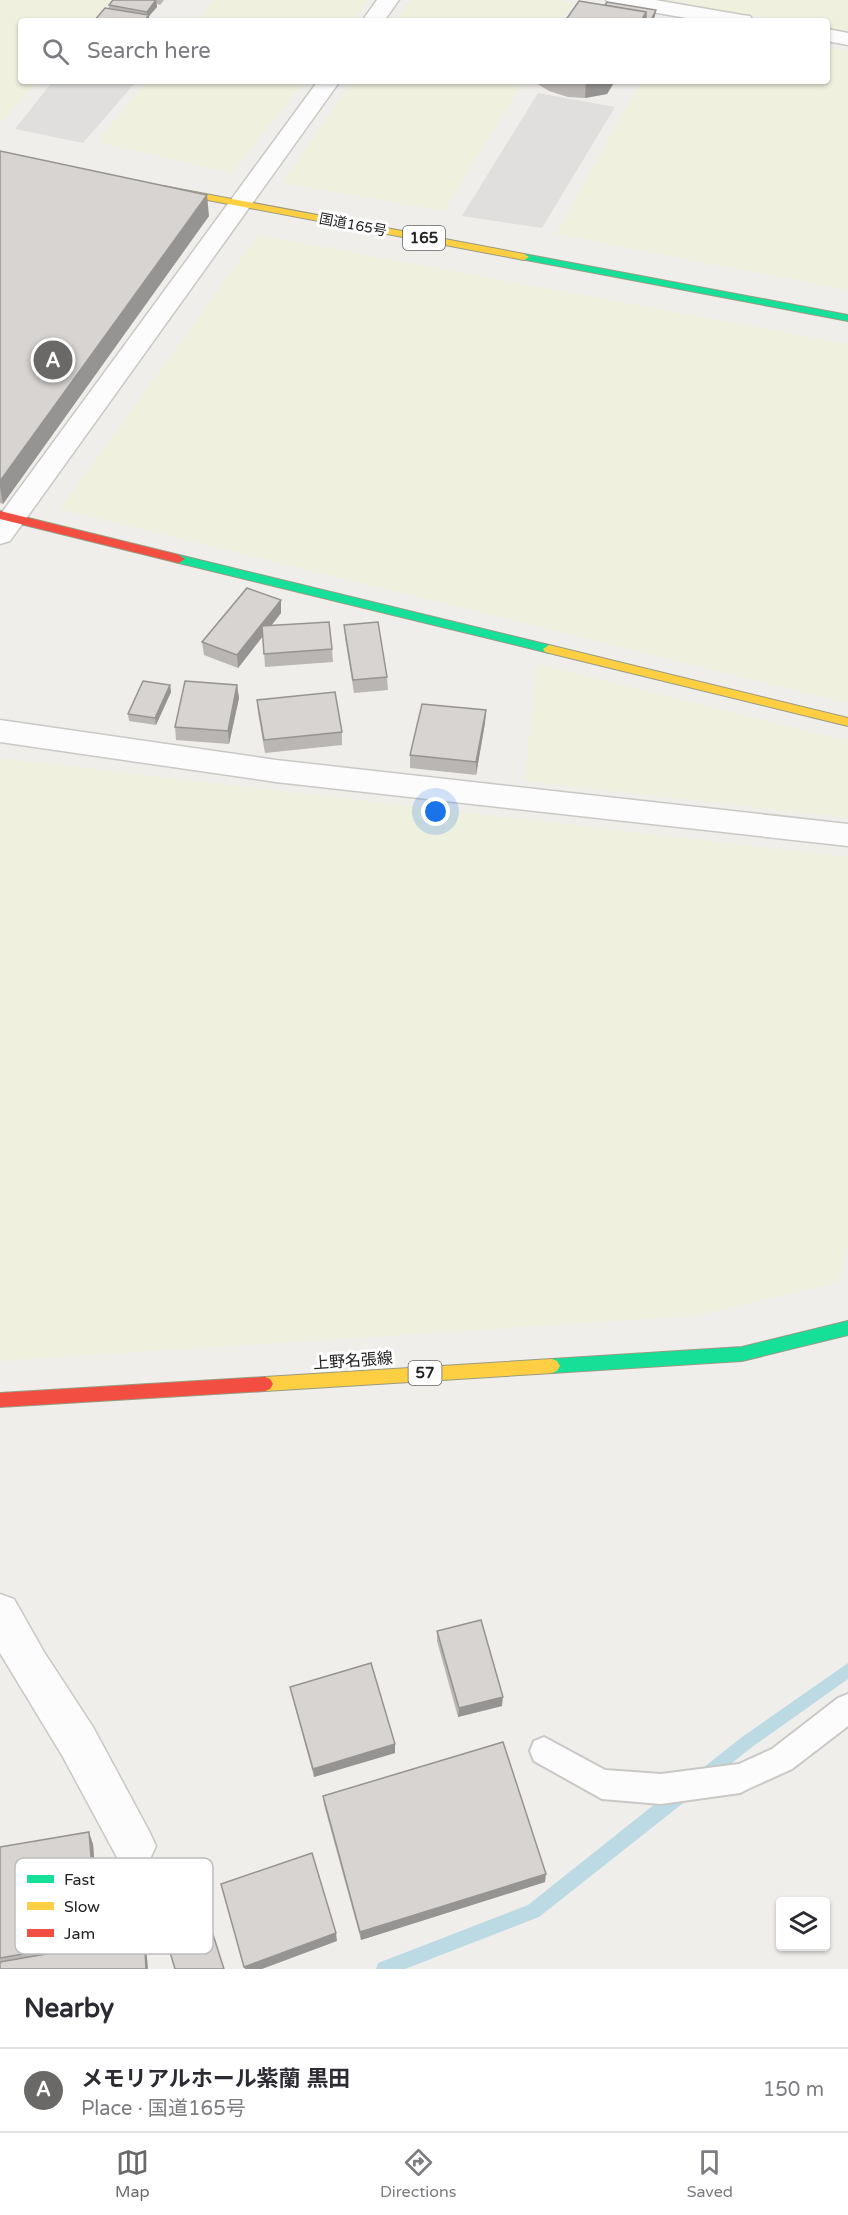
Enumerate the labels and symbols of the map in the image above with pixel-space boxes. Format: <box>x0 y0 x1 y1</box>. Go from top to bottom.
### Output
street label: 国道165号 <box>318 210 388 240</box>
road number: 165 <box>403 226 445 250</box>
pin: A <box>34 338 72 382</box>
your location <box>421 797 450 826</box>
street label: 上野名張線 <box>312 1348 394 1374</box>
road number: 57 <box>408 1361 442 1385</box>
legend <box>15 1858 213 1954</box>
text: Fast <box>64 1870 95 1890</box>
text: Slow <box>64 1897 100 1917</box>
text: Jam <box>64 1924 95 1944</box>

